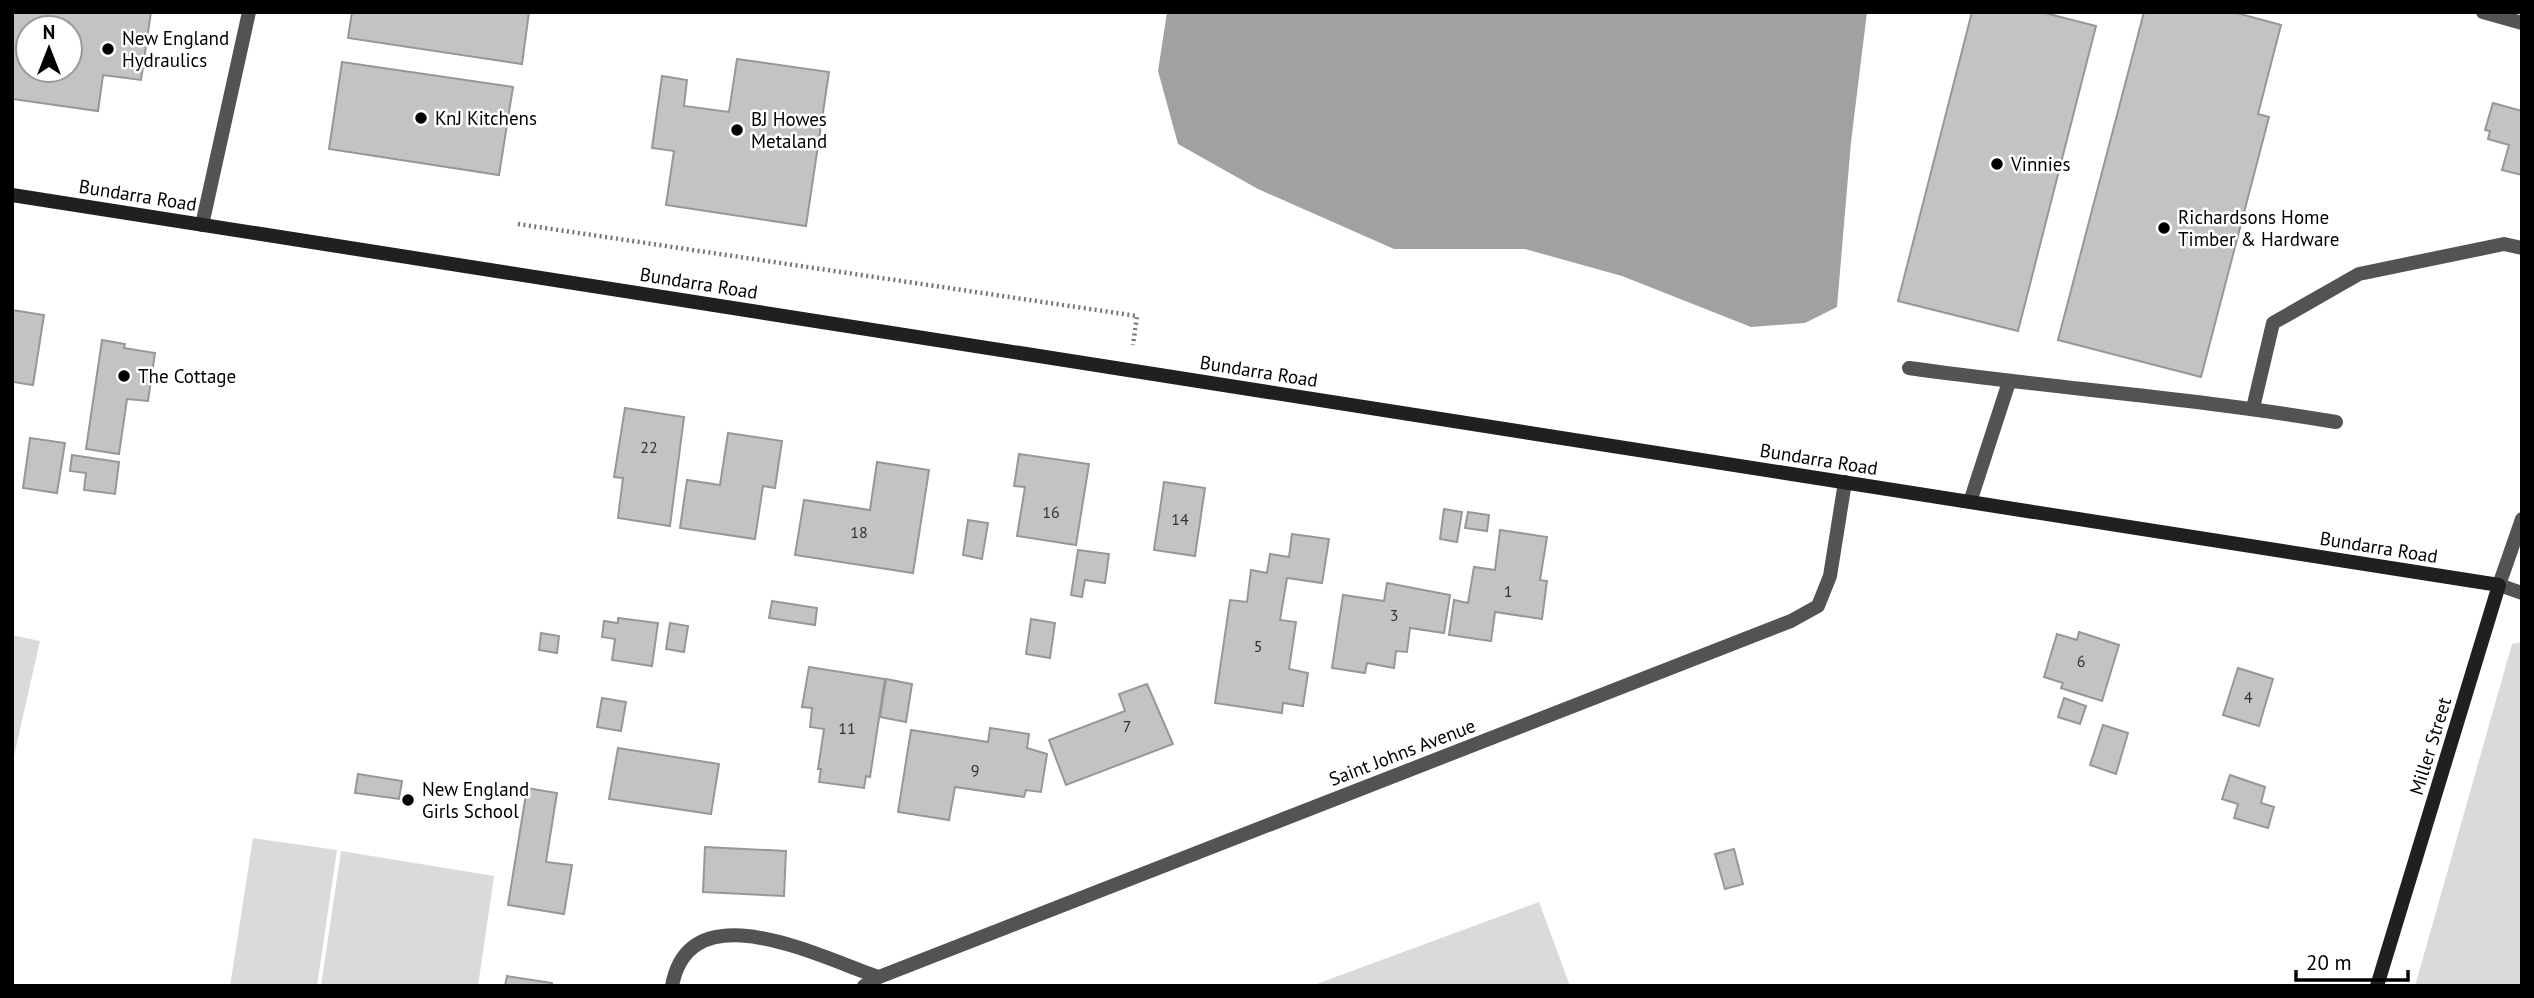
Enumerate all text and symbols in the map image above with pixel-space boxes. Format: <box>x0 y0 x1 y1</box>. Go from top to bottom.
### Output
north arrow <box>14 14 84 84</box>
text: N <box>43 20 55 44</box>
place label: New England Hydraulics <box>122 26 229 72</box>
marker: New England Hydraulics <box>100 41 116 57</box>
place label: KnJ Kitchens <box>435 106 537 130</box>
place label: BJ Howes Metaland <box>751 107 827 153</box>
marker: KnJ Kitchens <box>413 110 429 126</box>
marker: BJ Howes Metaland <box>729 122 745 138</box>
place label: Vinnies <box>2010 152 2070 176</box>
marker: Vinnies <box>1989 156 2005 172</box>
street label: Bundarra Road <box>77 174 199 216</box>
place label: Richardsons Home Timber & Hardware <box>2178 205 2339 251</box>
marker: Richardsons Home Timber & Hardware <box>2156 220 2172 236</box>
street label: Bundarra Road <box>638 262 760 304</box>
street label: Bundarra Road <box>1198 350 1320 392</box>
place label: The Cottage <box>138 364 236 388</box>
marker: The Cottage <box>116 368 132 384</box>
house number: 22 <box>640 437 658 457</box>
street label: Bundarra Road <box>1758 438 1880 480</box>
house number: 16 <box>1042 502 1060 522</box>
house number: 14 <box>1171 509 1189 529</box>
house number: 18 <box>850 522 868 542</box>
street label: Bundarra Road <box>2318 526 2440 568</box>
house number: 1 <box>1504 581 1512 601</box>
house number: 3 <box>1390 605 1398 625</box>
house number: 5 <box>1254 636 1262 656</box>
house number: 6 <box>2077 651 2085 671</box>
house number: 4 <box>2244 687 2253 707</box>
street label: Miller Street <box>2404 694 2456 798</box>
street label: Saint Johns Avenue <box>1325 713 1479 791</box>
house number: 7 <box>1123 716 1131 736</box>
house number: 11 <box>838 718 856 738</box>
house number: 9 <box>971 760 979 780</box>
place label: New England Girls School <box>422 777 529 823</box>
marker: New England Girls School <box>400 792 416 808</box>
scale bar <box>2296 939 2408 983</box>
text: 20 m <box>2306 949 2352 976</box>

